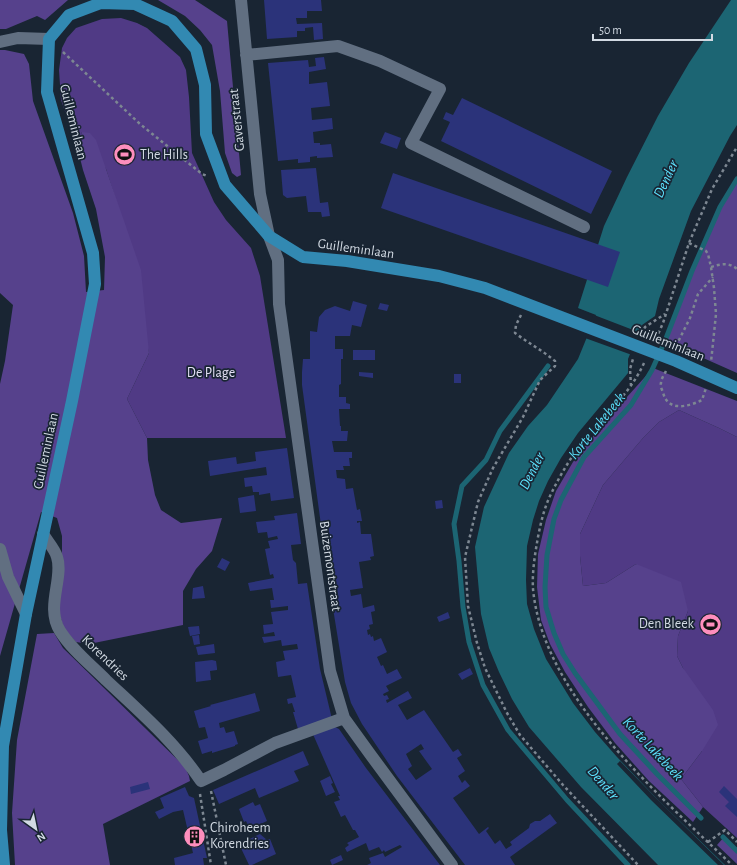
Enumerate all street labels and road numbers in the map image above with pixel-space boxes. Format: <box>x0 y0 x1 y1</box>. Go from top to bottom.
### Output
street label: Guilleminlaan <box>57 83 89 161</box>
street label: Gaverstraat <box>227 88 247 152</box>
street label: Guilleminlaan <box>317 237 395 261</box>
street label: Guilleminlaan <box>630 322 706 364</box>
street label: Guilleminlaan <box>31 412 61 490</box>
street label: Buizemontstraat <box>317 520 343 613</box>
street label: Korendries <box>79 632 131 684</box>

